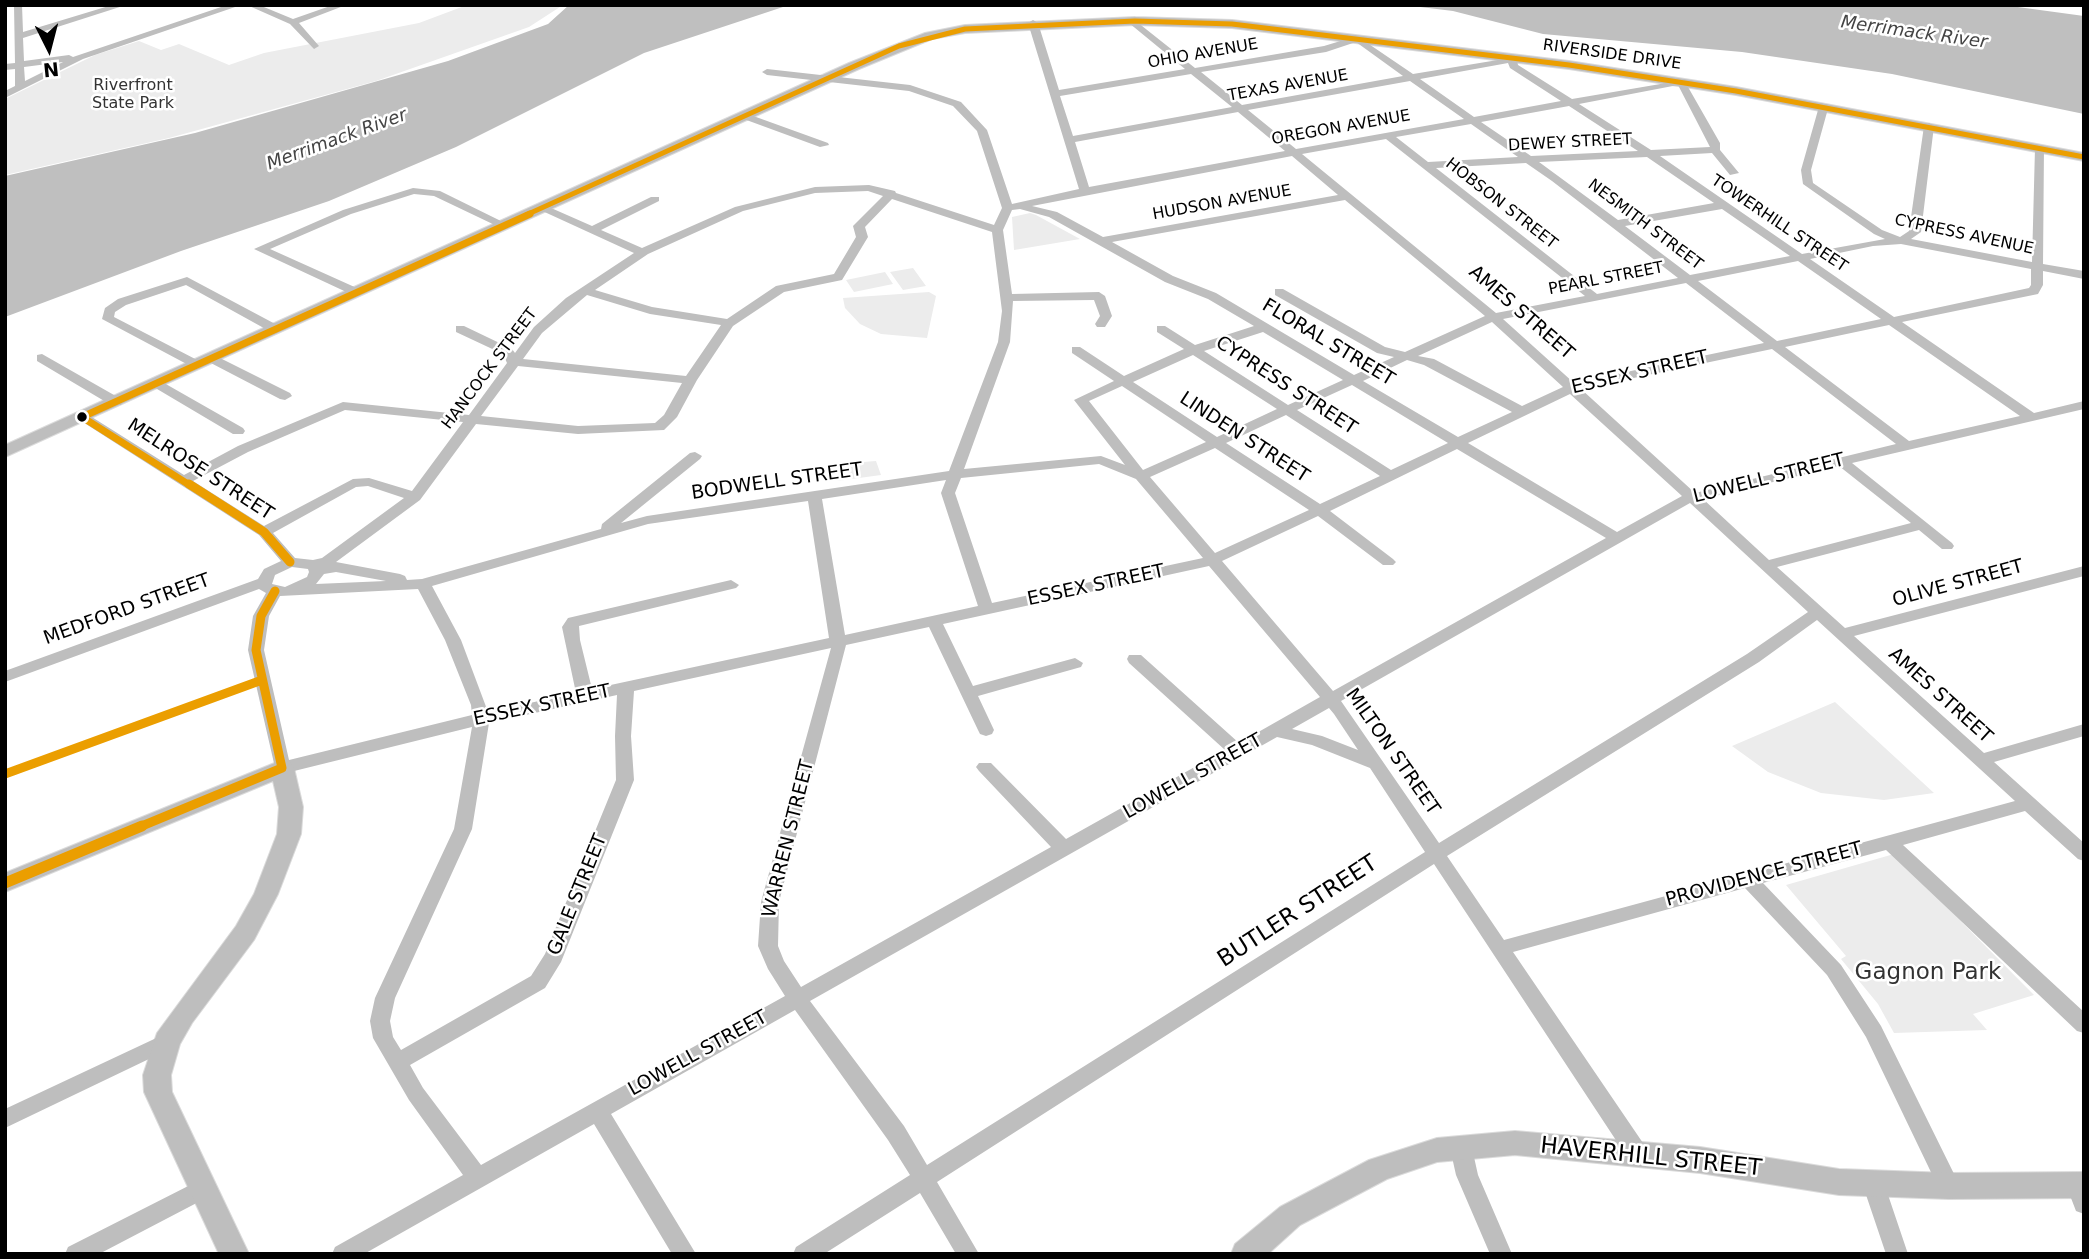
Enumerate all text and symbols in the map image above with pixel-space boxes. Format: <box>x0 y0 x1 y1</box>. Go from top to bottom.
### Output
water label: Merrimack River <box>1839 12 1989 54</box>
north arrow <box>14 14 84 84</box>
street label: OHIO AVENUE <box>1146 35 1260 73</box>
street label: RIVERSIDE DRIVE <box>1542 36 1682 74</box>
text: N <box>42 58 60 82</box>
street label: TEXAS AVENUE <box>1226 66 1350 106</box>
park label: Riverfront State Park <box>92 76 174 114</box>
water label: Merrimack River <box>264 105 410 175</box>
street label: OREGON AVENUE <box>1270 106 1412 150</box>
street label: DEWEY STREET <box>1507 130 1633 156</box>
street label: HOBSON STREET <box>1441 155 1561 253</box>
street label: TOWERHILL STREET <box>1707 171 1851 277</box>
street label: NESMITH STREET <box>1584 176 1706 274</box>
street label: HUDSON AVENUE <box>1151 181 1293 225</box>
street label: CYPRESS AVENUE <box>1893 211 2035 259</box>
street label: PEARL STREET <box>1547 258 1665 300</box>
street label: AMES STREET <box>1464 261 1578 365</box>
street label: FLORAL STREET <box>1258 295 1398 391</box>
street label: HANCOCK STREET <box>438 305 542 433</box>
street label: CYPRESS STREET <box>1211 332 1361 440</box>
street label: ESSEX STREET <box>1569 346 1711 400</box>
street label: LINDEN STREET <box>1175 388 1313 488</box>
unlabelled marker <box>75 410 89 424</box>
street label: MELROSE STREET <box>123 414 277 526</box>
street label: LOWELL STREET <box>1691 449 1847 509</box>
street label: BODWELL STREET <box>690 459 864 505</box>
street label: OLIVE STREET <box>1890 556 2026 612</box>
street label: ESSEX STREET <box>1025 560 1167 612</box>
street label: MEDFORD STREET <box>41 569 213 651</box>
street label: AMES STREET <box>1883 643 1997 749</box>
street label: ESSEX STREET <box>471 680 613 732</box>
street label: MILTON STREET <box>1340 684 1444 820</box>
street label: LOWELL STREET <box>1120 729 1266 825</box>
street label: WARREN STREET <box>758 758 820 920</box>
street label: GALE STREET <box>543 831 613 959</box>
street label: PROVIDENCE STREET <box>1663 838 1865 912</box>
street label: BUTLER STREET <box>1213 850 1383 974</box>
park label: Gagnon Park <box>1855 959 2001 987</box>
street label: LOWELL STREET <box>625 1006 771 1102</box>
street label: HAVERHILL STREET <box>1539 1133 1763 1183</box>

